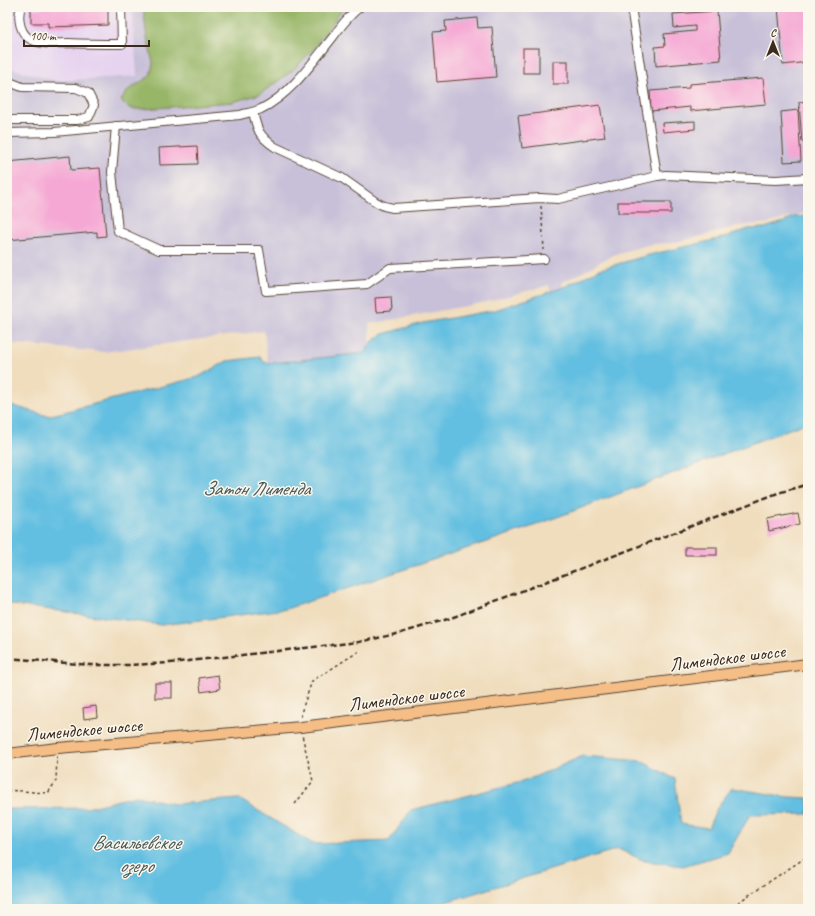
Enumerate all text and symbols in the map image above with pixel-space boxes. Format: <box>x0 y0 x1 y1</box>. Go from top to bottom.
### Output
scale bar <box>24 22 149 48</box>
north arrow <box>753 22 793 62</box>
text: С <box>770 25 777 39</box>
text: 100 m <box>30 28 57 44</box>
water label: Затон Лименда <box>202 476 312 501</box>
street label: Лимендское шоссе <box>668 639 788 677</box>
street label: Лимендское шоссе <box>347 679 467 717</box>
street label: Лимендское шоссе <box>25 713 145 747</box>
water label: Васильевское озеро <box>92 830 183 878</box>

